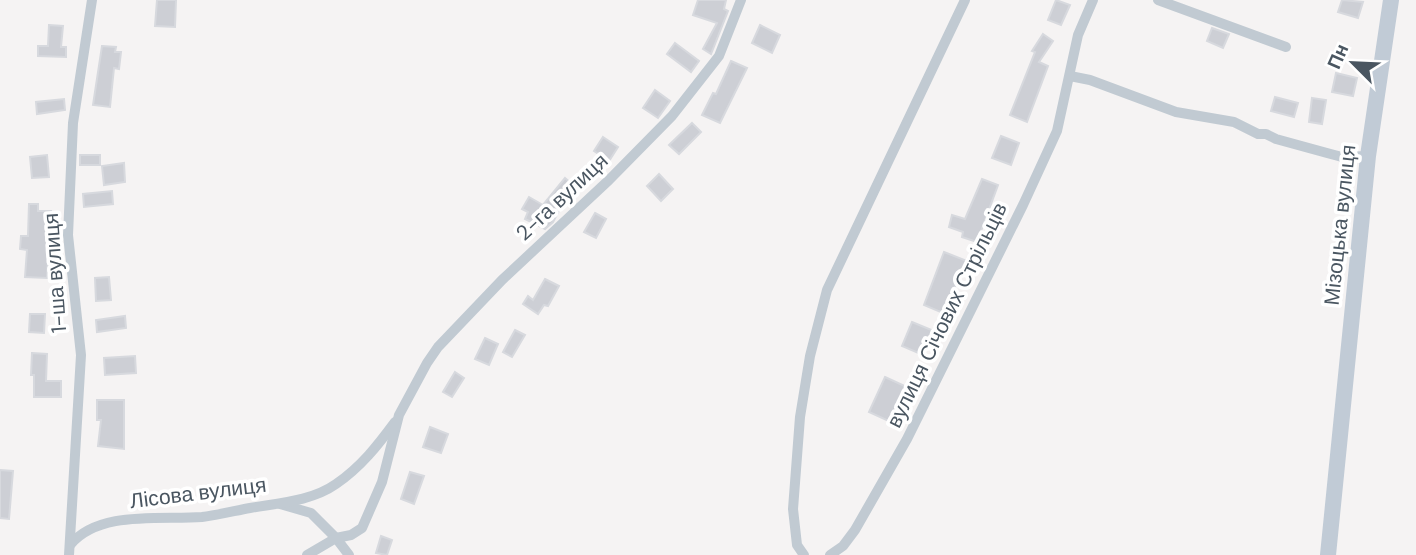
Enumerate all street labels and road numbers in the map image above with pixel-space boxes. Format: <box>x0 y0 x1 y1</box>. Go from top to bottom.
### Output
street label: Мізоцька вулиця <box>1318 143 1362 307</box>
street label: 2-га вулиця <box>510 147 614 247</box>
street label: вулиця Січових Стрільців <box>880 198 1014 432</box>
street label: 1-ша вулиця <box>37 212 73 334</box>
street label: Лісова вулиця <box>128 471 268 515</box>

